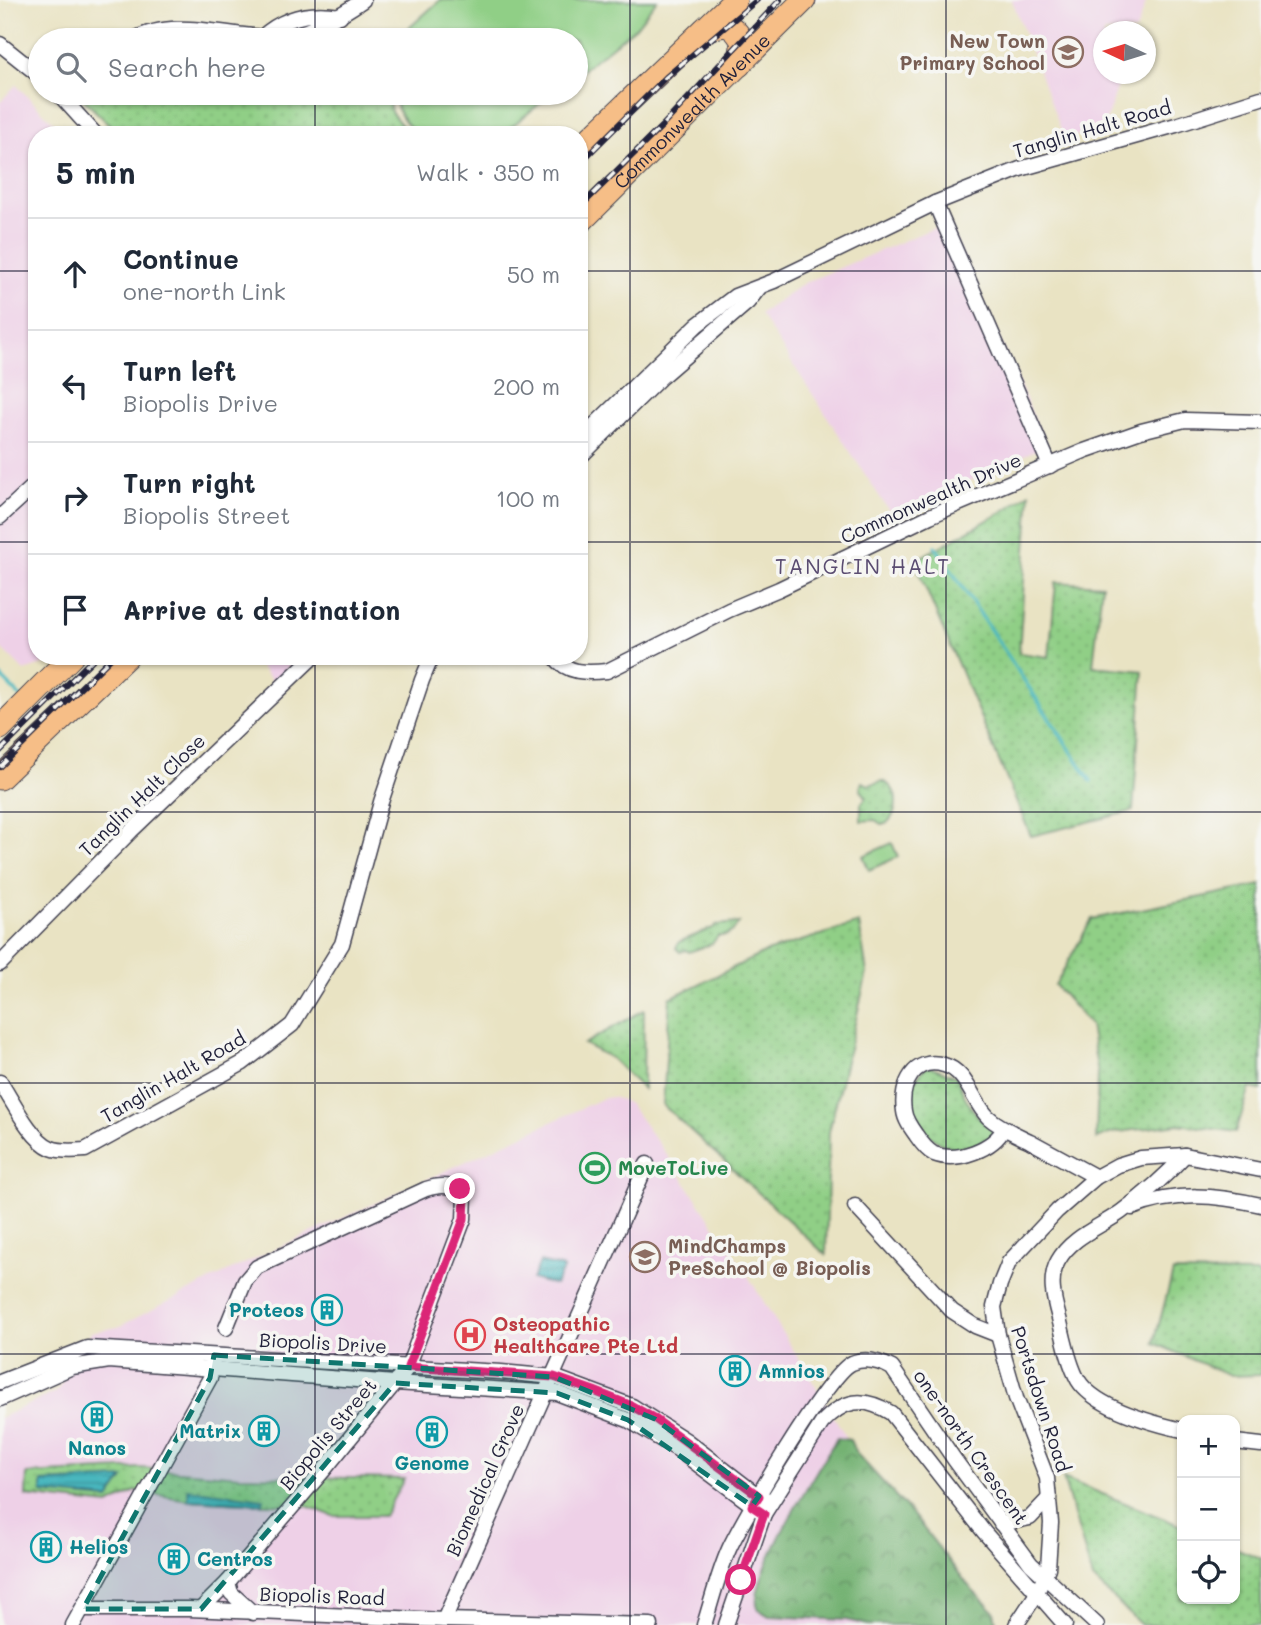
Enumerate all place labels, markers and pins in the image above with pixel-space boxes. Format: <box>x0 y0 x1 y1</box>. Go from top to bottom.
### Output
place label: New Town Primary School <box>899 28 1045 75</box>
school or university icon: New Town Primary School <box>1051 35 1085 69</box>
sports icon: MoveToLive <box>578 1151 612 1185</box>
place label: MoveToLive <box>618 1155 728 1180</box>
place label: MindChamps PreSchool @ Biopolis <box>668 1233 871 1280</box>
school or university icon: MindChamps PreSchool @ Biopolis <box>628 1240 662 1274</box>
building icon: Proteos <box>310 1293 344 1327</box>
place label: Proteos <box>229 1297 304 1322</box>
place label: Osteopathic Healthcare Pte Ltd <box>493 1311 678 1358</box>
hospital icon: Osteopathic Healthcare Pte Ltd <box>453 1318 487 1352</box>
building icon: Amnios <box>718 1354 752 1388</box>
place label: Amnios <box>758 1358 825 1383</box>
building icon: Nanos <box>80 1400 114 1434</box>
building icon: Matrix <box>247 1414 281 1448</box>
building icon: Genome <box>415 1415 449 1449</box>
place label: Matrix <box>179 1418 241 1443</box>
place label: Nanos <box>68 1435 126 1460</box>
place label: Genome <box>395 1450 469 1475</box>
building icon: Helios <box>29 1530 63 1564</box>
place label: Helios <box>69 1534 128 1559</box>
building icon: Centros <box>157 1542 191 1576</box>
place label: Centros <box>197 1546 273 1571</box>

